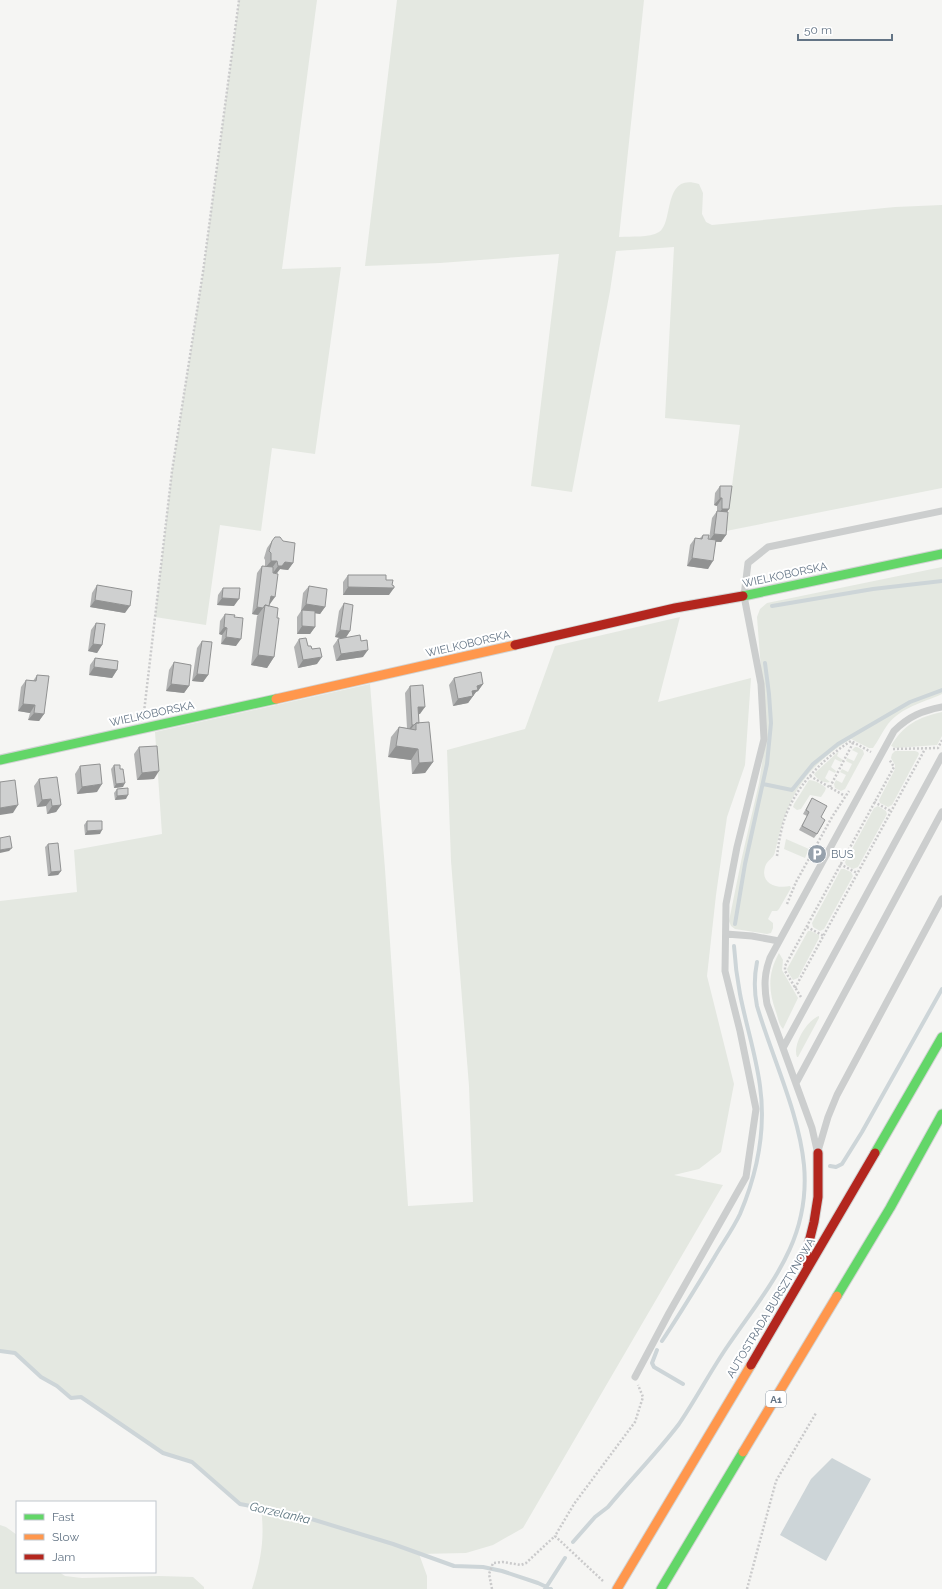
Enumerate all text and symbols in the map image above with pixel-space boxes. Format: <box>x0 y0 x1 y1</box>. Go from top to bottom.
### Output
scale bar <box>798 16 892 42</box>
text: 50 m <box>804 23 832 37</box>
street label: WIELKOBORSKA <box>741 560 829 590</box>
street label: WIELKOBORSKA <box>425 628 512 660</box>
street label: WIELKOBORSKA <box>108 699 196 729</box>
parking icon: BUS <box>806 843 828 865</box>
place label: BUS <box>831 848 854 861</box>
street label: AUTOSTRADA BURSZTYNOWA <box>724 1235 818 1380</box>
road number: A1 <box>766 1391 786 1407</box>
water label: Gorzelanka <box>248 1499 312 1527</box>
legend <box>16 1501 156 1573</box>
text: Fast <box>52 1510 75 1524</box>
text: Slow <box>52 1530 79 1544</box>
text: Jam <box>52 1550 75 1564</box>

